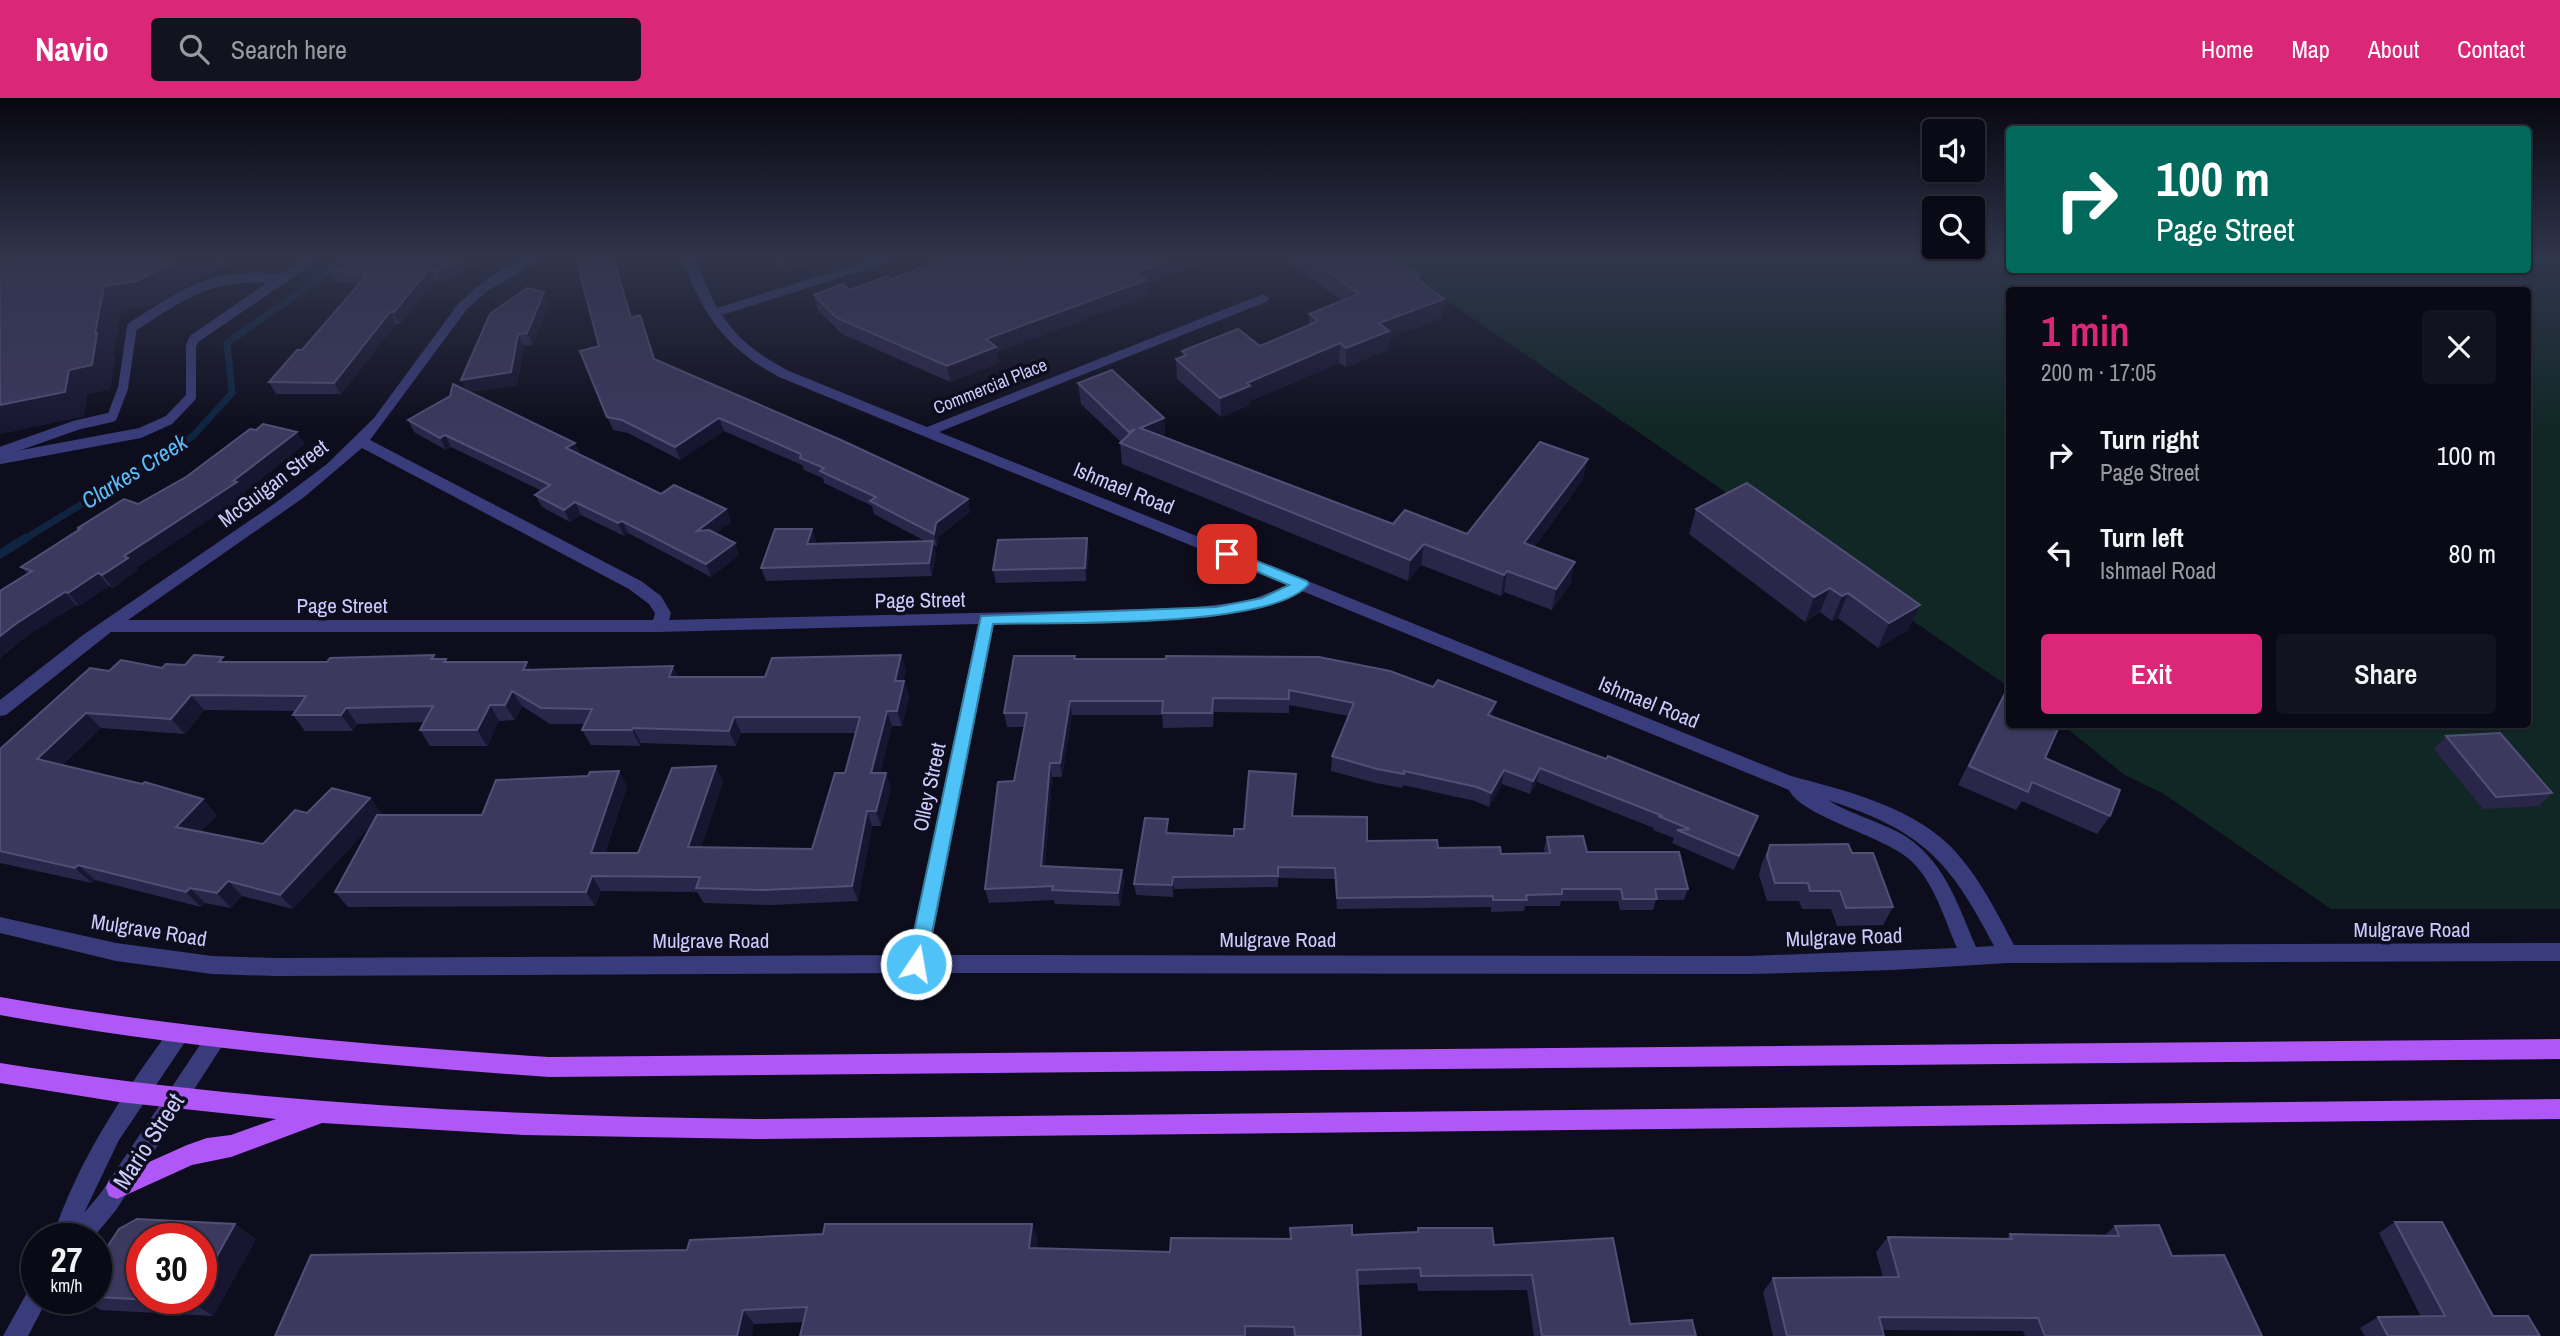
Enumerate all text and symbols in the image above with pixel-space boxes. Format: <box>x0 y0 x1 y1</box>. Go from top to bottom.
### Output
search box <box>151 18 641 81</box>
text: Navio <box>35 27 109 71</box>
icon: search <box>175 30 213 68</box>
text: Search here <box>231 32 347 67</box>
text: Home <box>2201 33 2253 65</box>
text: Map <box>2291 33 2330 65</box>
text: About <box>2368 33 2419 65</box>
text: Contact <box>2457 33 2525 65</box>
map controls <box>1922 119 1985 259</box>
button: sound <box>1922 119 1985 182</box>
text: 100 m <box>2156 145 2270 211</box>
icon: right <box>2041 154 2132 245</box>
button: search <box>1922 196 1985 259</box>
text: Page Street <box>2156 208 2295 251</box>
text: 1 min <box>2041 303 2130 359</box>
button: close <box>2422 310 2496 384</box>
street label: Commercial Place <box>929 352 1051 420</box>
text: 200 m · 17:05 <box>2041 357 2156 388</box>
text: Turn right <box>2100 422 2199 457</box>
water label: Clarkes Creek <box>75 425 194 516</box>
street label: McGuigan Street <box>212 432 334 534</box>
icon: right <box>2041 436 2079 474</box>
text: 100 m <box>2437 438 2496 473</box>
street label: Ishmael Road <box>1069 455 1179 521</box>
text: Page Street <box>2100 457 2200 488</box>
text: Turn left <box>2100 520 2184 555</box>
pin <box>1197 524 1257 584</box>
icon: left <box>2041 534 2079 572</box>
icon: arrive <box>1208 535 1246 573</box>
text: 80 m <box>2449 536 2496 571</box>
text: Ishmael Road <box>2100 555 2216 586</box>
street label: Page Street <box>874 585 966 615</box>
street label: Page Street <box>297 591 388 620</box>
button: Exit <box>2041 634 2262 714</box>
button: Share <box>2276 634 2496 714</box>
street label: Ishmael Road <box>1594 669 1704 735</box>
street label: Olley Street <box>905 740 953 834</box>
street label: Mulgrave Road <box>89 907 209 953</box>
street label: Mulgrave Road <box>2354 915 2470 944</box>
street label: Mulgrave Road <box>1785 920 1903 954</box>
street label: Mulgrave Road <box>1220 925 1336 954</box>
street label: Mulgrave Road <box>653 926 769 955</box>
position arrow <box>879 927 953 1001</box>
street label: Mario Street <box>105 1086 191 1195</box>
speed limit sign: 30 <box>126 1223 217 1314</box>
text: 27 <box>51 1236 82 1283</box>
text: km/h <box>51 1273 83 1298</box>

